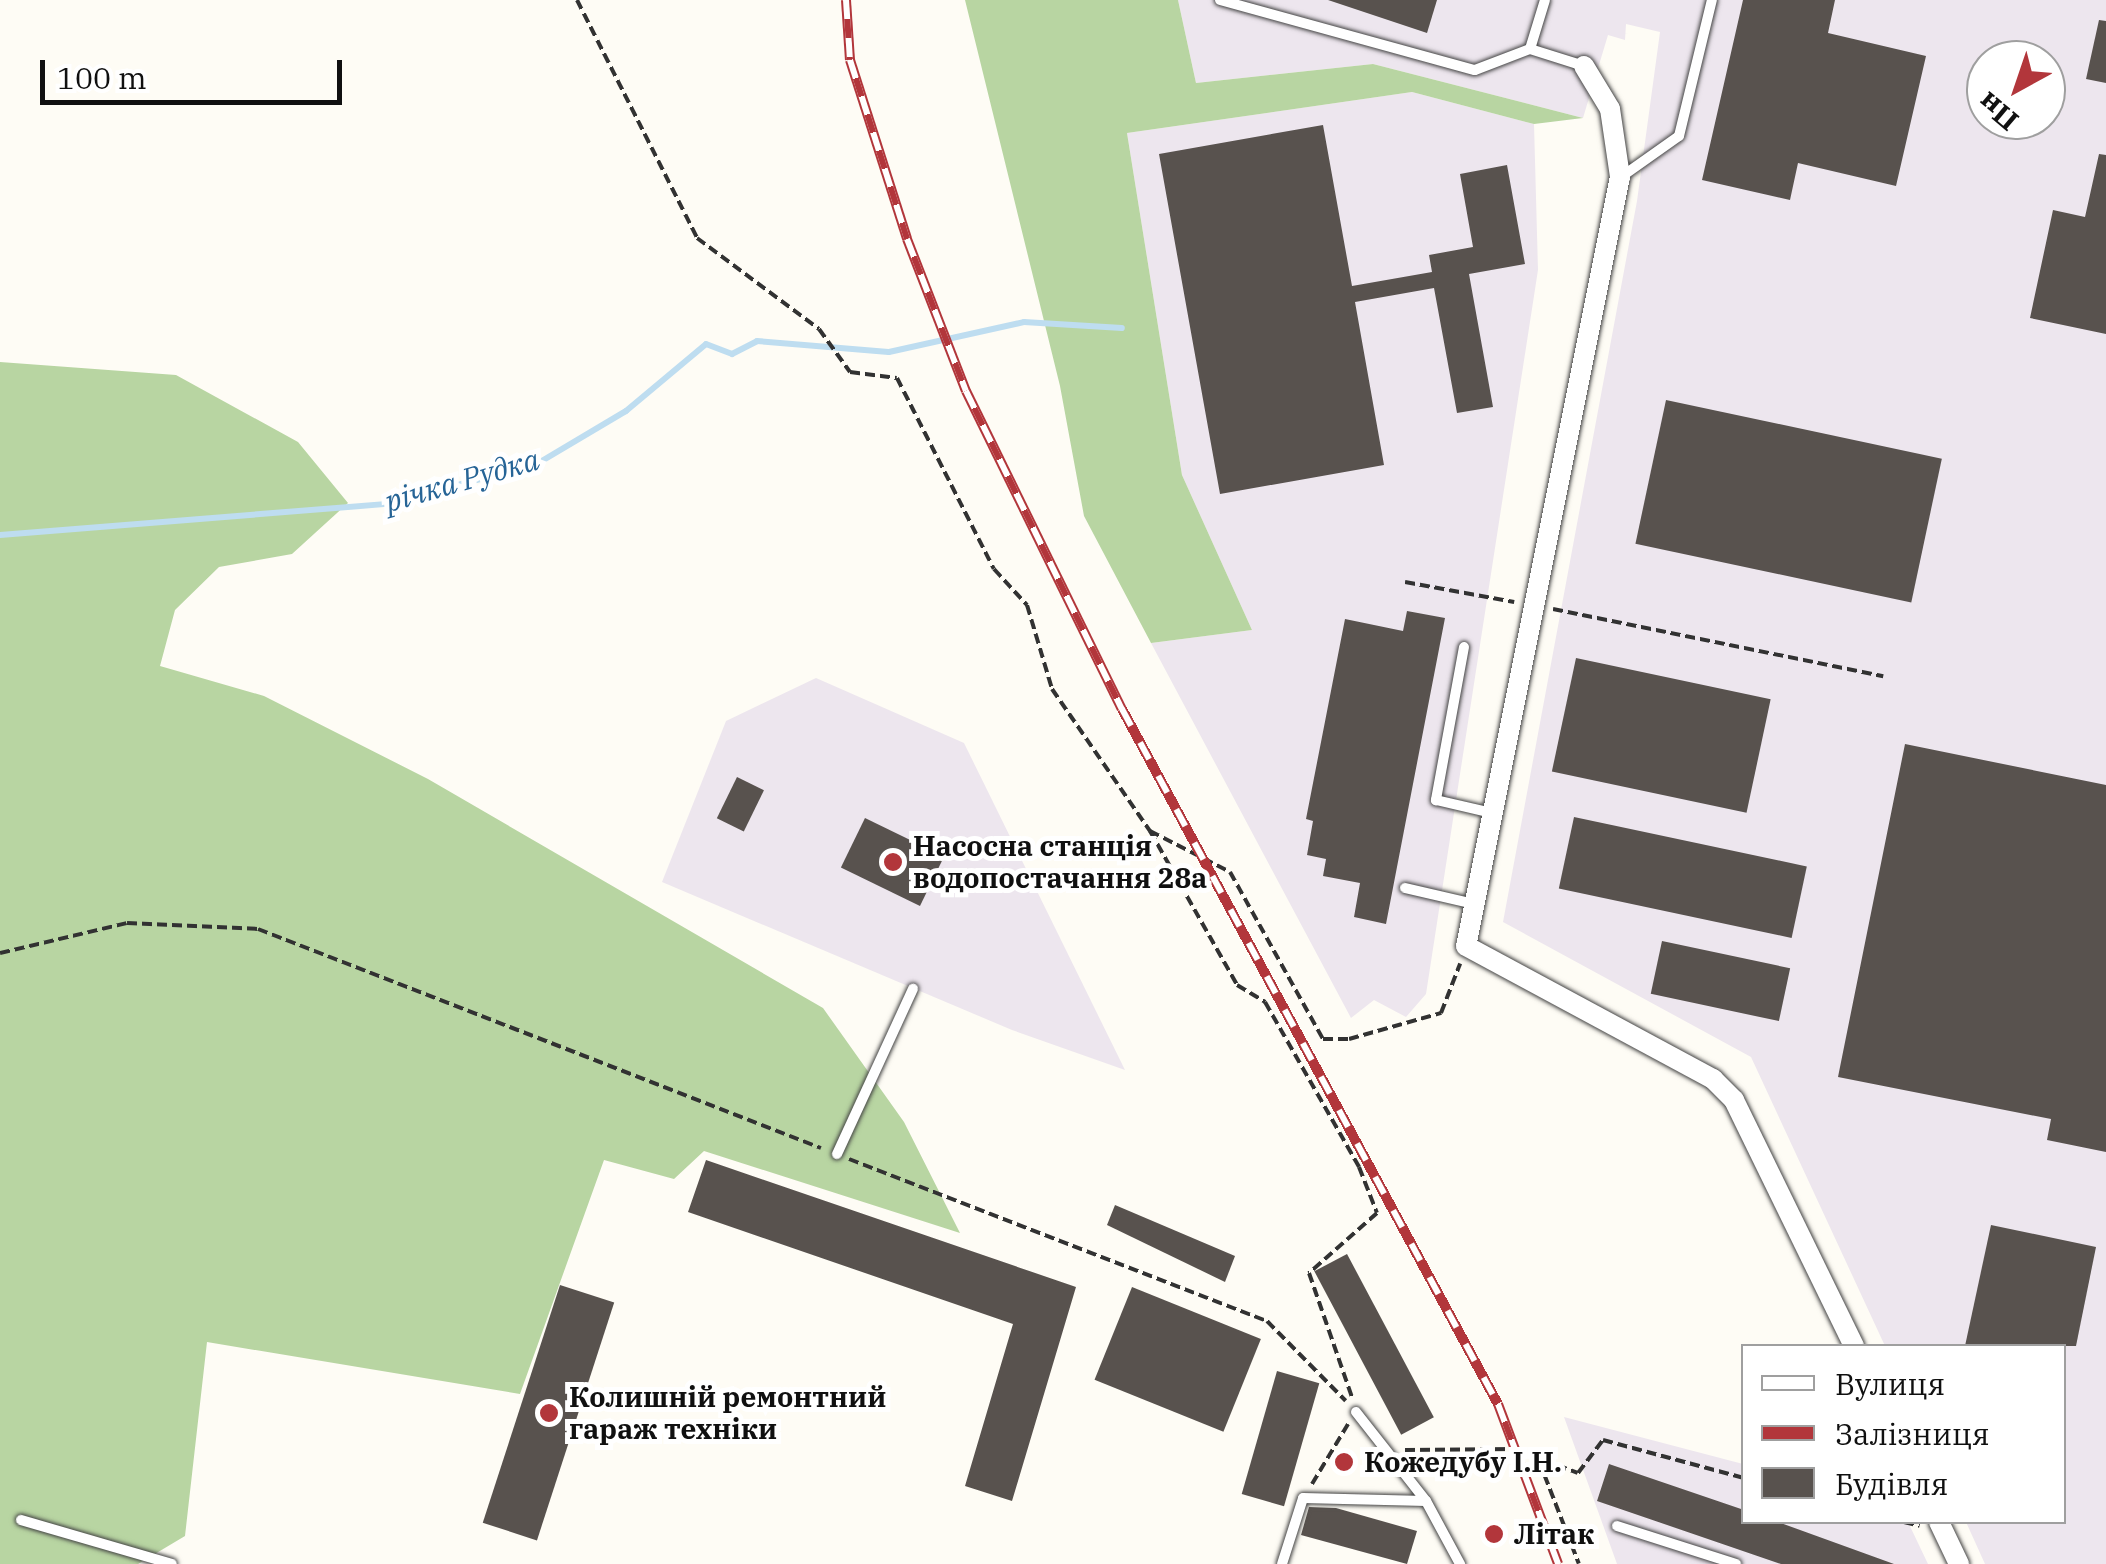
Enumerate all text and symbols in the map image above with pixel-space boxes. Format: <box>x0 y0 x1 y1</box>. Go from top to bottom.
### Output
scale bar <box>45 40 348 102</box>
north arrow <box>1966 40 2066 140</box>
text: 100 m <box>57 58 147 97</box>
text: Пн <box>1970 84 2026 139</box>
water label: річка Рудка <box>381 441 543 519</box>
place label: Насосна станція водопостачання 28а <box>913 829 1207 895</box>
marker: Насосна станція водопостачання 28а <box>882 851 904 873</box>
legend <box>1741 1344 2066 1524</box>
text: Вулиця <box>1835 1364 1945 1403</box>
place label: Колишній ремонтний гараж техніки <box>569 1380 886 1446</box>
marker: Колишній ремонтний гараж техніки <box>538 1402 560 1424</box>
text: Залізниця <box>1835 1414 1990 1453</box>
place label: Кожедубу І.Н. <box>1364 1445 1562 1479</box>
marker: Кожедубу І.Н. <box>1333 1451 1355 1473</box>
text: Будівля <box>1835 1464 1948 1503</box>
place label: Літак <box>1514 1517 1594 1551</box>
marker: Літак <box>1483 1523 1505 1545</box>

